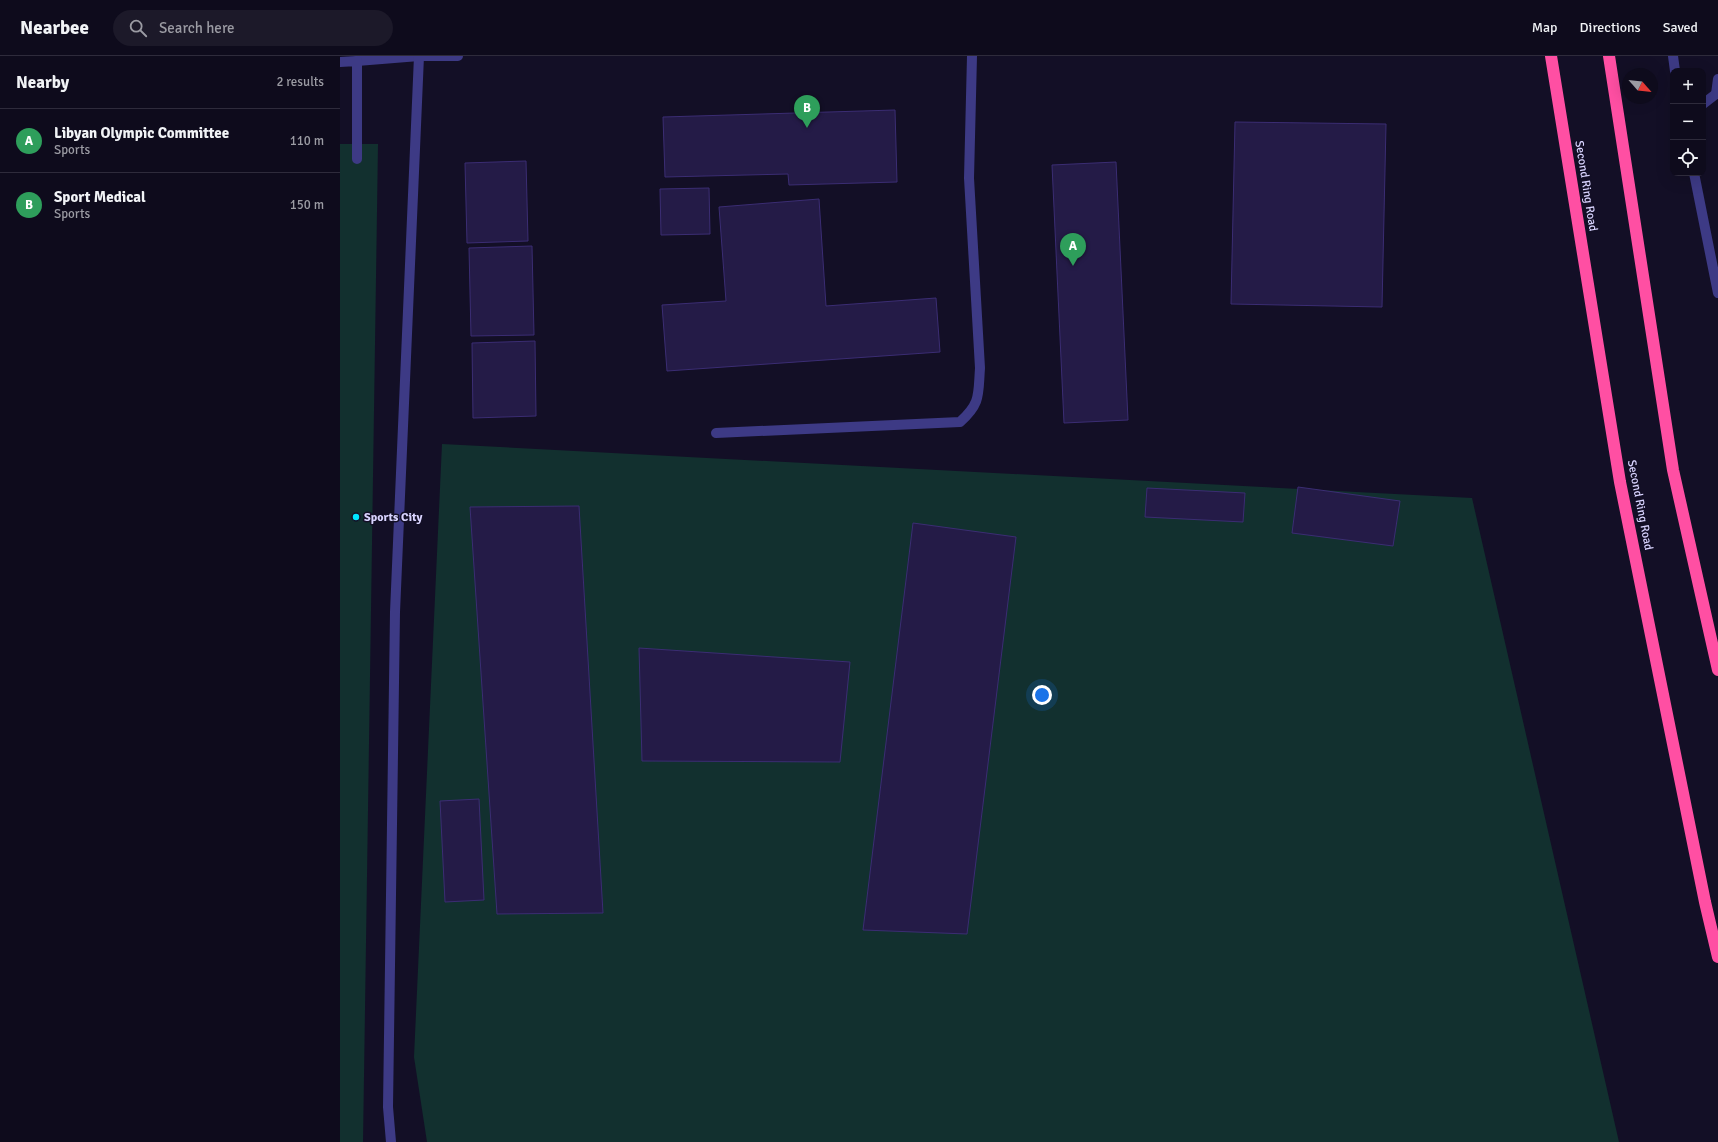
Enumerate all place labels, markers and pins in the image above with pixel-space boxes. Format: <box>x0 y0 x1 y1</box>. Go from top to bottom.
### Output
pin: B <box>794 95 820 128</box>
pin: A <box>1060 233 1086 266</box>
place label: Sports City <box>364 510 423 525</box>
marker: Sports City <box>351 512 361 522</box>

